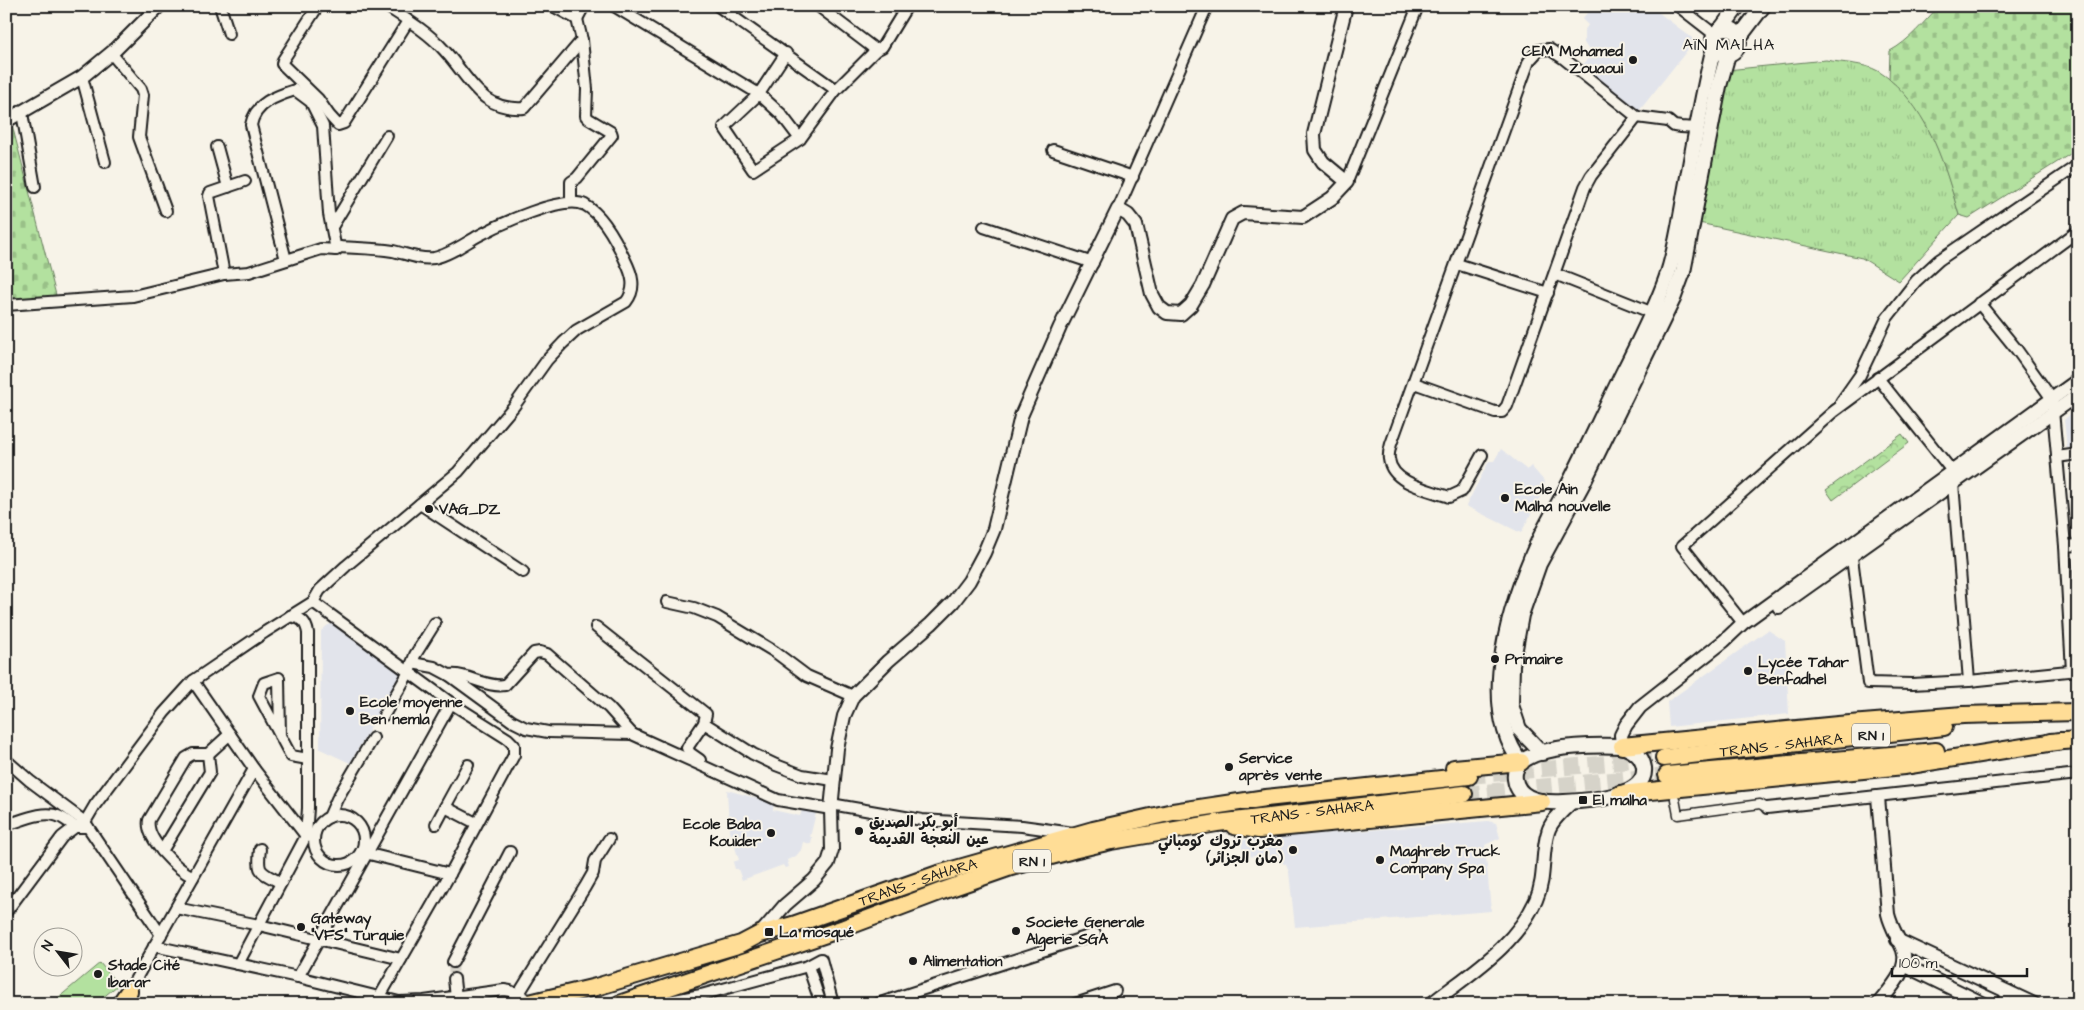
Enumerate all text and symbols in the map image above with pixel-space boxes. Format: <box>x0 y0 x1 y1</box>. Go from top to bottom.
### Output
district label: AÏN MALHA <box>1683 34 1775 56</box>
place label: CEM Mohamed Zouaoui <box>1522 41 1624 79</box>
marker: CEM Mohamed Zouaoui <box>1627 54 1639 66</box>
place label: Ecole Ain Malha nouvelle <box>1515 479 1611 517</box>
marker: Ecole Ain Malha nouvelle <box>1499 492 1511 504</box>
place label: VAG_DZ <box>438 499 500 520</box>
marker: VAG_DZ <box>423 503 435 515</box>
place label: Primaire <box>1505 649 1563 670</box>
place label: Lycée Tahar Benfadhel <box>1758 652 1849 690</box>
marker: Primaire <box>1489 653 1501 665</box>
marker: Lycée Tahar Benfadhel <box>1742 665 1754 677</box>
place label: Ecole moyenne Ben nemla <box>360 692 463 730</box>
marker: Ecole moyenne Ben nemla <box>344 705 356 717</box>
road number: RN 1 <box>1852 724 1890 746</box>
street label: TRANS - SAHARA <box>1719 728 1844 763</box>
place label: Service après vente <box>1238 748 1322 786</box>
marker: Service après vente <box>1223 761 1235 773</box>
place label: El malha <box>1593 790 1647 811</box>
marker: El malha <box>1577 794 1589 806</box>
street label: TRANS - SAHARA <box>1250 795 1375 830</box>
place label: أبو بكر الصديق عين النعجة القديمة <box>869 812 989 850</box>
place label: Ecole Baba Kouider <box>683 814 762 852</box>
marker: أبو بكر الصديق عين النعجة القديمة <box>853 825 865 837</box>
marker: Ecole Baba Kouider <box>765 827 777 839</box>
place label: مغرب تروك كومباني (مان الجزائر) <box>1158 831 1284 869</box>
place label: Maghreb Truck Company Spa <box>1390 841 1501 880</box>
marker: مغرب تروك كومباني (مان الجزائر) <box>1287 844 1299 856</box>
road number: RN 1 <box>1013 849 1051 872</box>
street label: TRANS - SAHARA <box>856 853 980 912</box>
marker: Maghreb Truck Company Spa <box>1374 854 1386 866</box>
place label: Gateway "VFS" Turquie <box>311 908 404 946</box>
place label: Societe Generale Algerie SGA <box>1025 912 1145 952</box>
marker: Gateway "VFS" Turquie <box>295 921 307 933</box>
place label: La mosqué <box>779 922 854 943</box>
marker: Societe Generale Algerie SGA <box>1010 925 1022 937</box>
marker: La mosqué <box>763 926 775 938</box>
north arrow <box>32 928 82 978</box>
text: N <box>37 937 59 955</box>
scale bar <box>1892 945 2026 977</box>
place label: Alimentation <box>923 951 1003 972</box>
text: 100 m <box>1899 953 1938 974</box>
place label: Stade Cité Ibarar <box>107 955 180 993</box>
marker: Alimentation <box>907 955 919 967</box>
marker: Stade Cité Ibarar <box>92 968 104 980</box>

